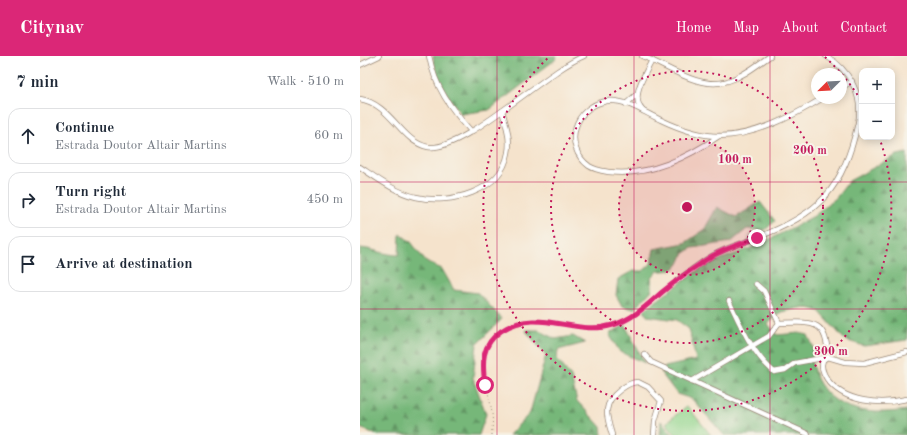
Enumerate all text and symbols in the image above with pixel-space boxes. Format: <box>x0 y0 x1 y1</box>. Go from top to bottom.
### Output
text: Citynav <box>20 19 84 38</box>
text: Home <box>676 21 711 35</box>
text: Map <box>733 21 759 35</box>
text: About <box>781 21 818 35</box>
text: Contact <box>840 21 887 35</box>
north arrow <box>811 68 847 104</box>
map controls <box>859 68 895 140</box>
button: + <box>859 68 895 104</box>
text: 7 min <box>16 74 59 91</box>
text: Walk · 510 m <box>267 75 344 88</box>
button: − <box>859 104 895 140</box>
text: Continue <box>55 121 114 136</box>
icon: ahead <box>17 125 39 147</box>
text: 60 m <box>314 129 343 142</box>
text: Estrada Doutor Altair Martins <box>55 139 227 152</box>
text: 200 m <box>793 145 827 157</box>
text: 100 m <box>718 154 752 166</box>
text: Turn right <box>55 185 126 200</box>
icon: right <box>17 189 39 211</box>
text: 450 m <box>306 193 343 206</box>
centre of rings <box>680 200 694 214</box>
text: Estrada Doutor Altair Martins <box>55 203 227 216</box>
route end <box>748 229 766 247</box>
icon: arrive <box>17 253 39 275</box>
text: Arrive at destination <box>55 257 193 272</box>
text: 300 m <box>814 346 848 358</box>
route start <box>476 376 494 394</box>

